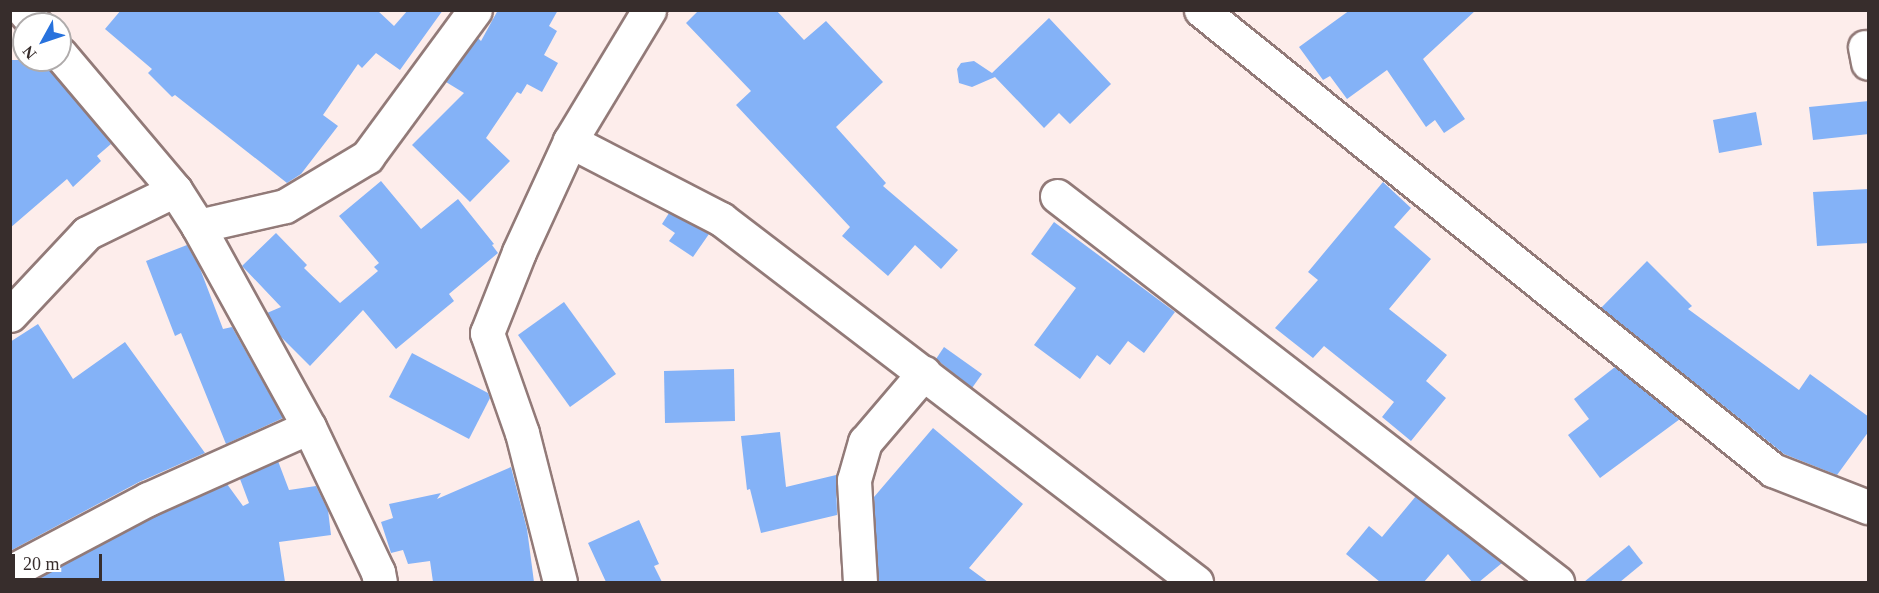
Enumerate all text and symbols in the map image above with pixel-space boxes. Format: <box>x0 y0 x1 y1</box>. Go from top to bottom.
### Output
north arrow <box>12 12 72 72</box>
text: N <box>19 43 40 62</box>
scale bar <box>15 542 105 580</box>
text: 20 m <box>23 554 60 574</box>

